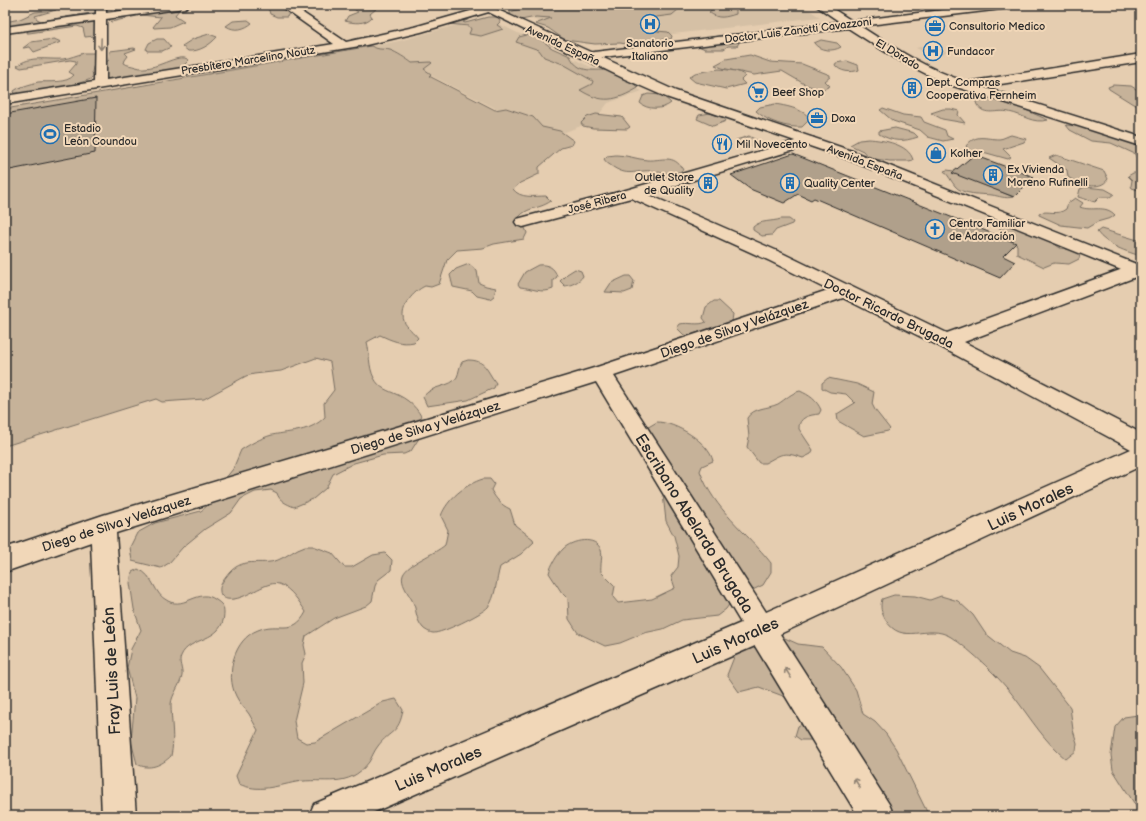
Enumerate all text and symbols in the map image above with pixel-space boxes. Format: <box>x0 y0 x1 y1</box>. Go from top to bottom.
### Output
hospital icon: Sanatorio Italiano <box>639 13 661 35</box>
street label: Doctor Luis Zanotti Cavazzoni <box>724 15 872 46</box>
office icon: Consultorio Medico <box>924 15 946 37</box>
place label: Consultorio Medico <box>949 20 1045 33</box>
street label: Avenida España <box>524 23 602 68</box>
street label: El Dorado <box>873 36 922 73</box>
one-way arrow <box>97 37 105 50</box>
place label: Sanatorio Italiano <box>626 37 674 63</box>
hospital icon: Fundacor <box>922 40 944 62</box>
street label: Presbítero Marcelino Noutz <box>180 43 317 78</box>
place label: Fundacor <box>947 45 995 58</box>
place label: Dept. Compras Cooperativa Fernheim <box>926 76 1036 102</box>
building icon: Dept. Compras Cooperativa Fernheim <box>901 77 923 99</box>
supermarket icon: Beef Shop <box>747 81 769 103</box>
place label: Beef Shop <box>772 86 824 99</box>
office icon: Doxa <box>806 107 828 129</box>
place label: Doxa <box>831 112 856 125</box>
place label: Estadio León Coundou <box>64 122 137 148</box>
sports icon: Estadio León Coundou <box>39 123 61 145</box>
restaurant icon: Mil Novecento <box>711 133 733 155</box>
place label: Mil Novecento <box>736 138 808 151</box>
street label: Avenida España <box>825 142 905 183</box>
shop icon: Kolher <box>925 142 947 164</box>
place label: Kolher <box>950 147 983 160</box>
place label: Ex Vivienda Moreno Rufinelli <box>1007 163 1088 189</box>
building icon: Ex Vivienda Moreno Rufinelli <box>982 164 1004 186</box>
place label: Outlet Store de Quality <box>635 171 694 197</box>
building icon: Outlet Store de Quality <box>697 172 719 194</box>
building icon: Quality Center <box>779 172 801 194</box>
place label: Quality Center <box>804 177 876 190</box>
street label: José Ribera <box>567 188 628 217</box>
place label: Centro Familiar de Adoración <box>949 217 1026 243</box>
church icon: Centro Familiar de Adoración <box>924 218 946 240</box>
street label: Doctor Ricardo Brugada <box>821 275 956 352</box>
street label: Diego de Silva y Velázquez <box>658 296 811 362</box>
street label: Diego de Silva y Velázquez <box>349 397 503 458</box>
street label: Escribano Abelardo Brugada <box>631 431 757 617</box>
street label: Luis Morales <box>985 479 1077 535</box>
street label: Diego de Silva y Velázquez <box>40 492 193 556</box>
street label: Fray Luis de León <box>100 607 125 735</box>
street label: Luis Morales <box>690 614 782 669</box>
one-way arrow <box>783 667 791 679</box>
street label: Luis Morales <box>392 743 485 796</box>
one-way arrow <box>852 777 860 789</box>

